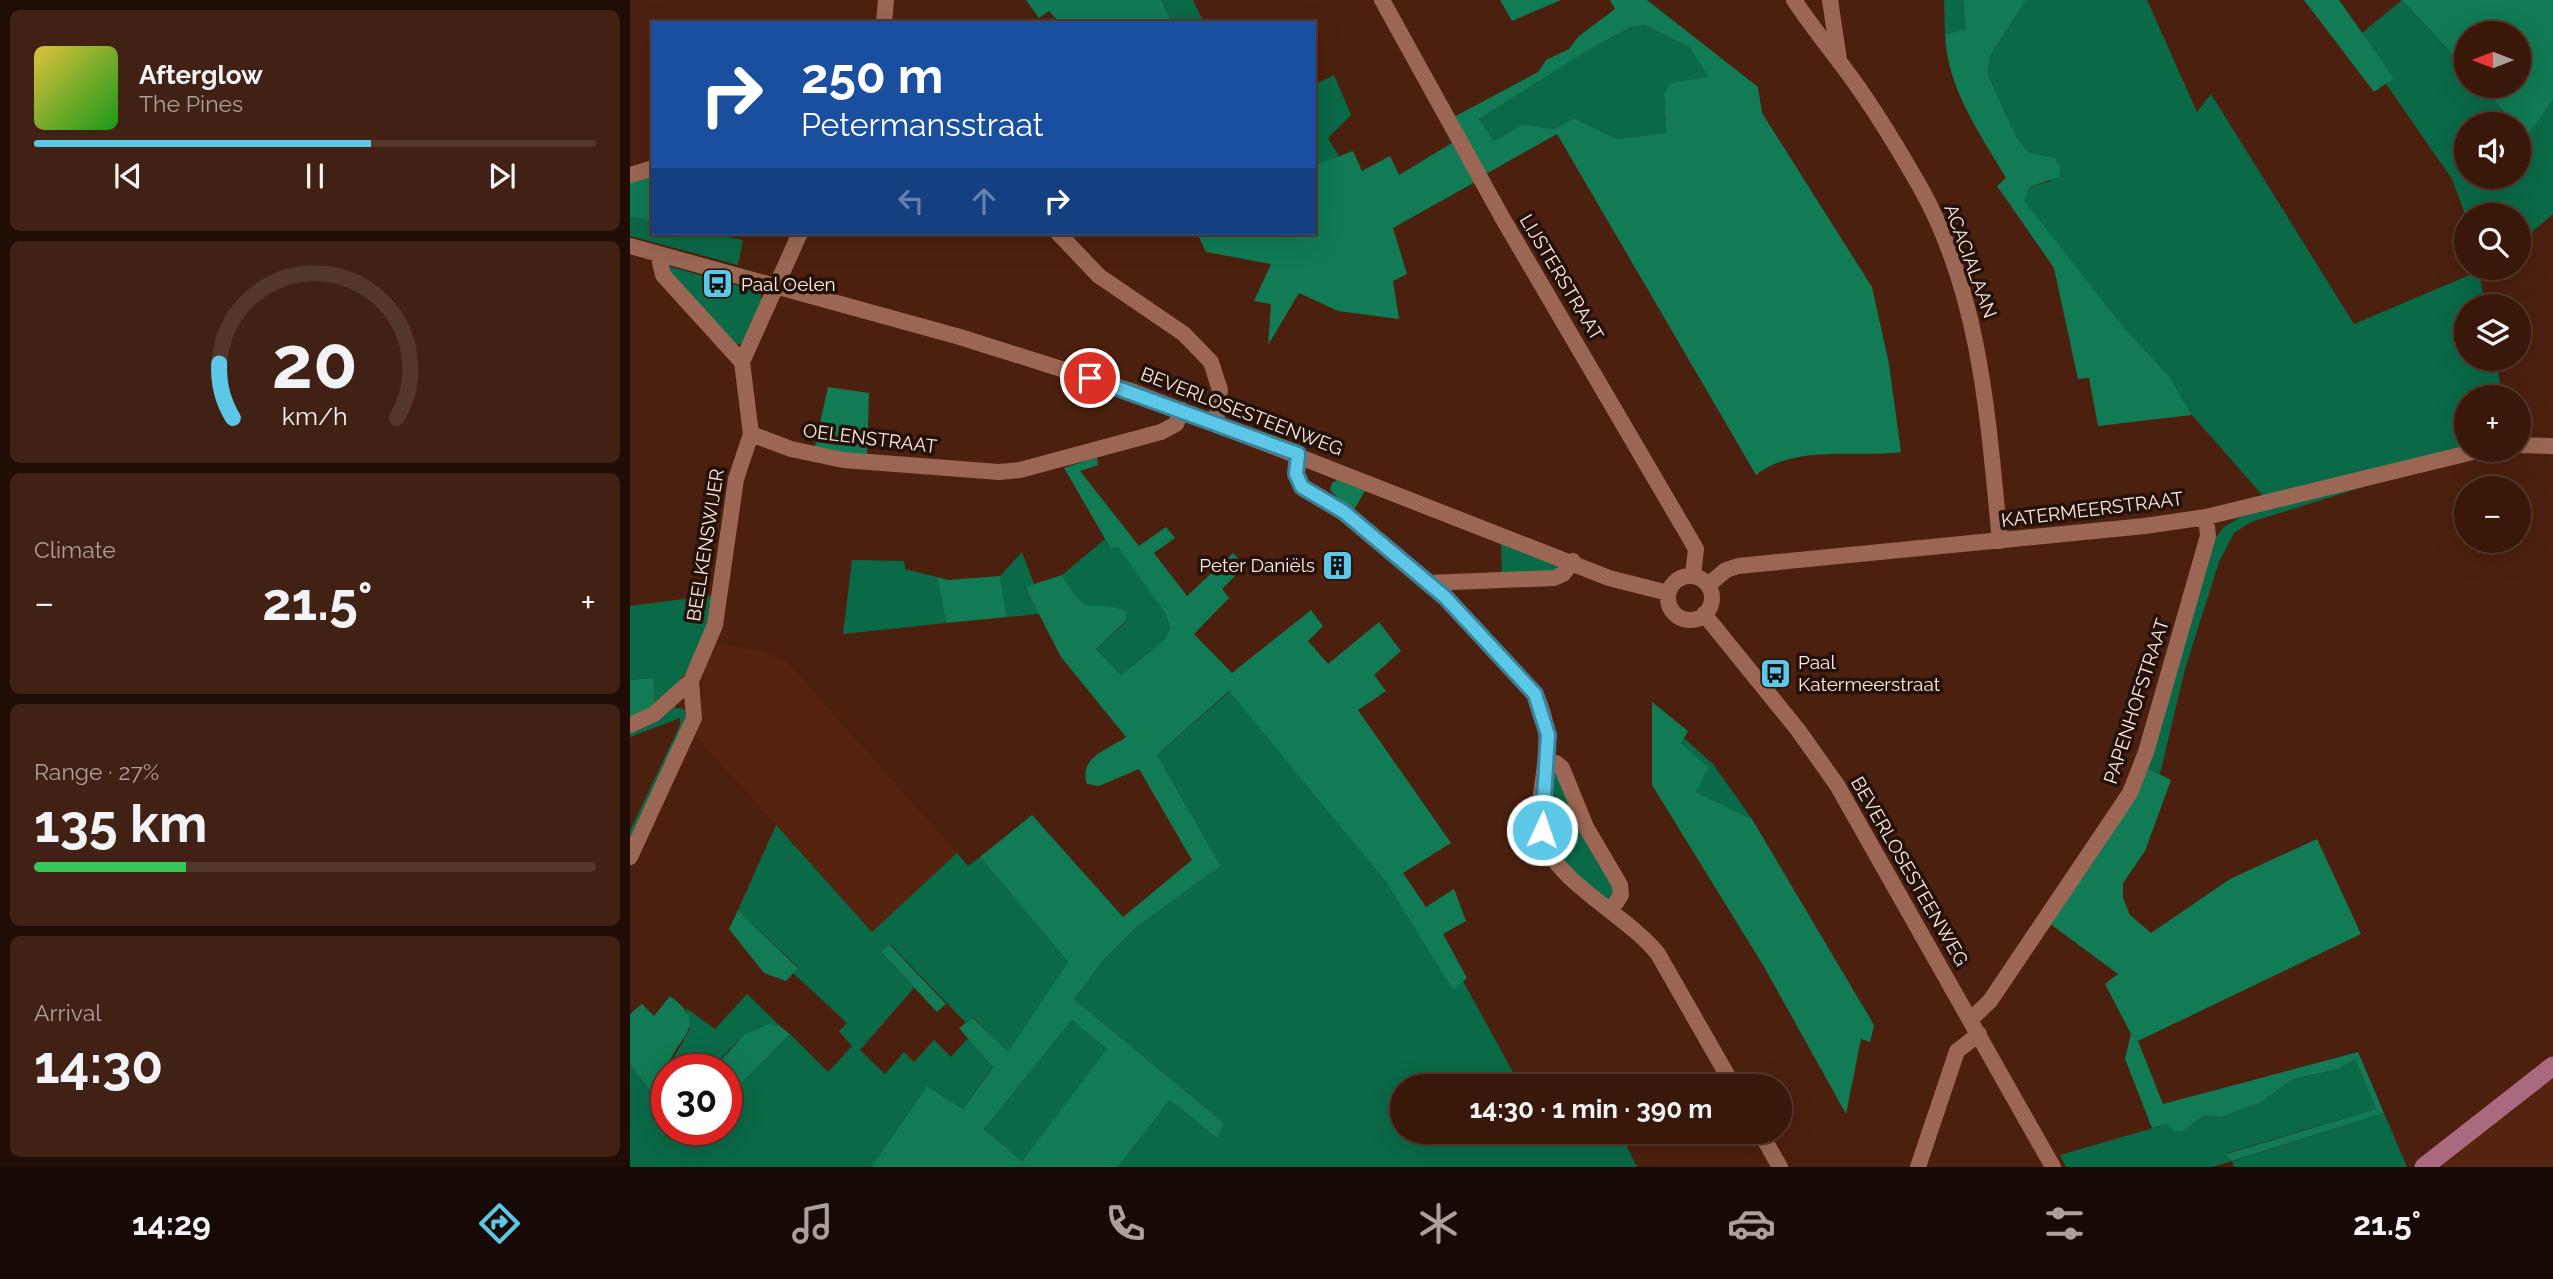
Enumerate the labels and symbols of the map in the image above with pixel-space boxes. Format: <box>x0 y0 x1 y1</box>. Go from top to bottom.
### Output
north arrow <box>2454 21 2530 98</box>
street label: ACACIALAAN <box>1940 201 2002 321</box>
street label: LIJSTERSTRAAT <box>1516 210 1609 344</box>
bus stop icon: Paal Oelen <box>701 267 735 301</box>
place label: Paal Oelen <box>741 273 836 295</box>
pin <box>1060 348 1120 408</box>
street label: BEVERLOSESTEENWEG <box>1138 362 1346 460</box>
street label: OELENSTRAAT <box>802 419 939 457</box>
street label: BEELKENSWIJER <box>682 467 728 623</box>
street label: KATERMEERSTRAAT <box>2000 487 2185 531</box>
building icon: Peter Daniëls <box>1321 548 1355 582</box>
place label: Peter Daniëls <box>1199 554 1315 576</box>
street label: PAPENHOFSTRAAT <box>2099 615 2173 786</box>
place label: Paal Katermeerstraat <box>1798 651 1941 695</box>
bus stop icon: Paal Katermeerstraat <box>1758 656 1792 690</box>
street label: BEVERLOSESTEENWEG <box>1847 773 1973 969</box>
position arrow <box>1505 793 1579 867</box>
speed limit sign: 30 <box>651 1054 742 1145</box>

